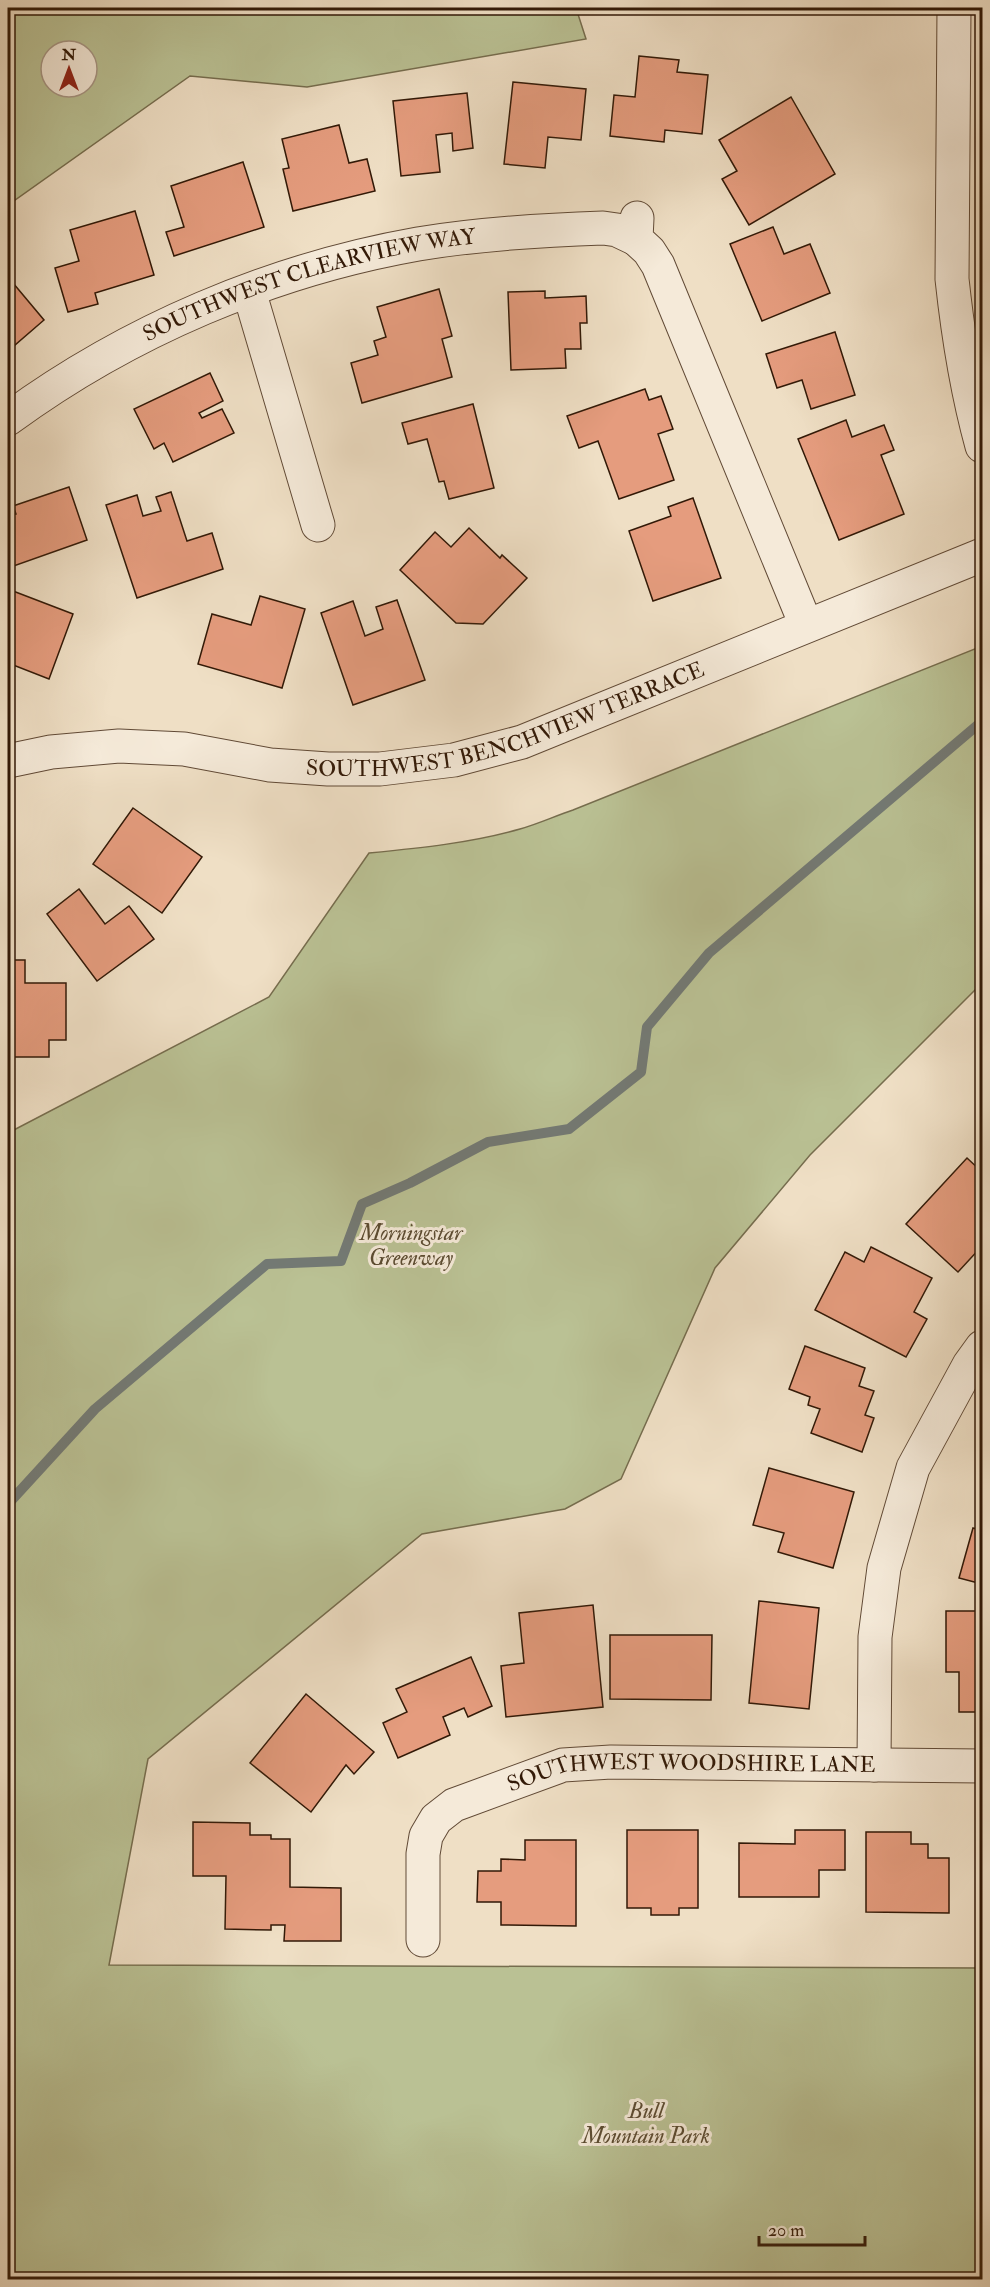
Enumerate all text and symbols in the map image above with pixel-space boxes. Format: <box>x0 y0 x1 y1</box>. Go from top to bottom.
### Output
north arrow <box>39 39 99 99</box>
text: N <box>61 45 77 65</box>
street label: SOUTHWEST CLEARVIEW WAY <box>138 222 478 348</box>
street label: SOUTHWEST BENCHVIEW TERRACE <box>305 655 709 784</box>
park label: Morningstar Greenway <box>358 1219 464 1272</box>
street label: SOUTHWEST WOODSHIRE LANE <box>503 1748 876 1798</box>
park label: Bull Mountain Park <box>580 2097 710 2150</box>
scale bar <box>759 2209 866 2247</box>
text: 20 m <box>768 2219 804 2242</box>

